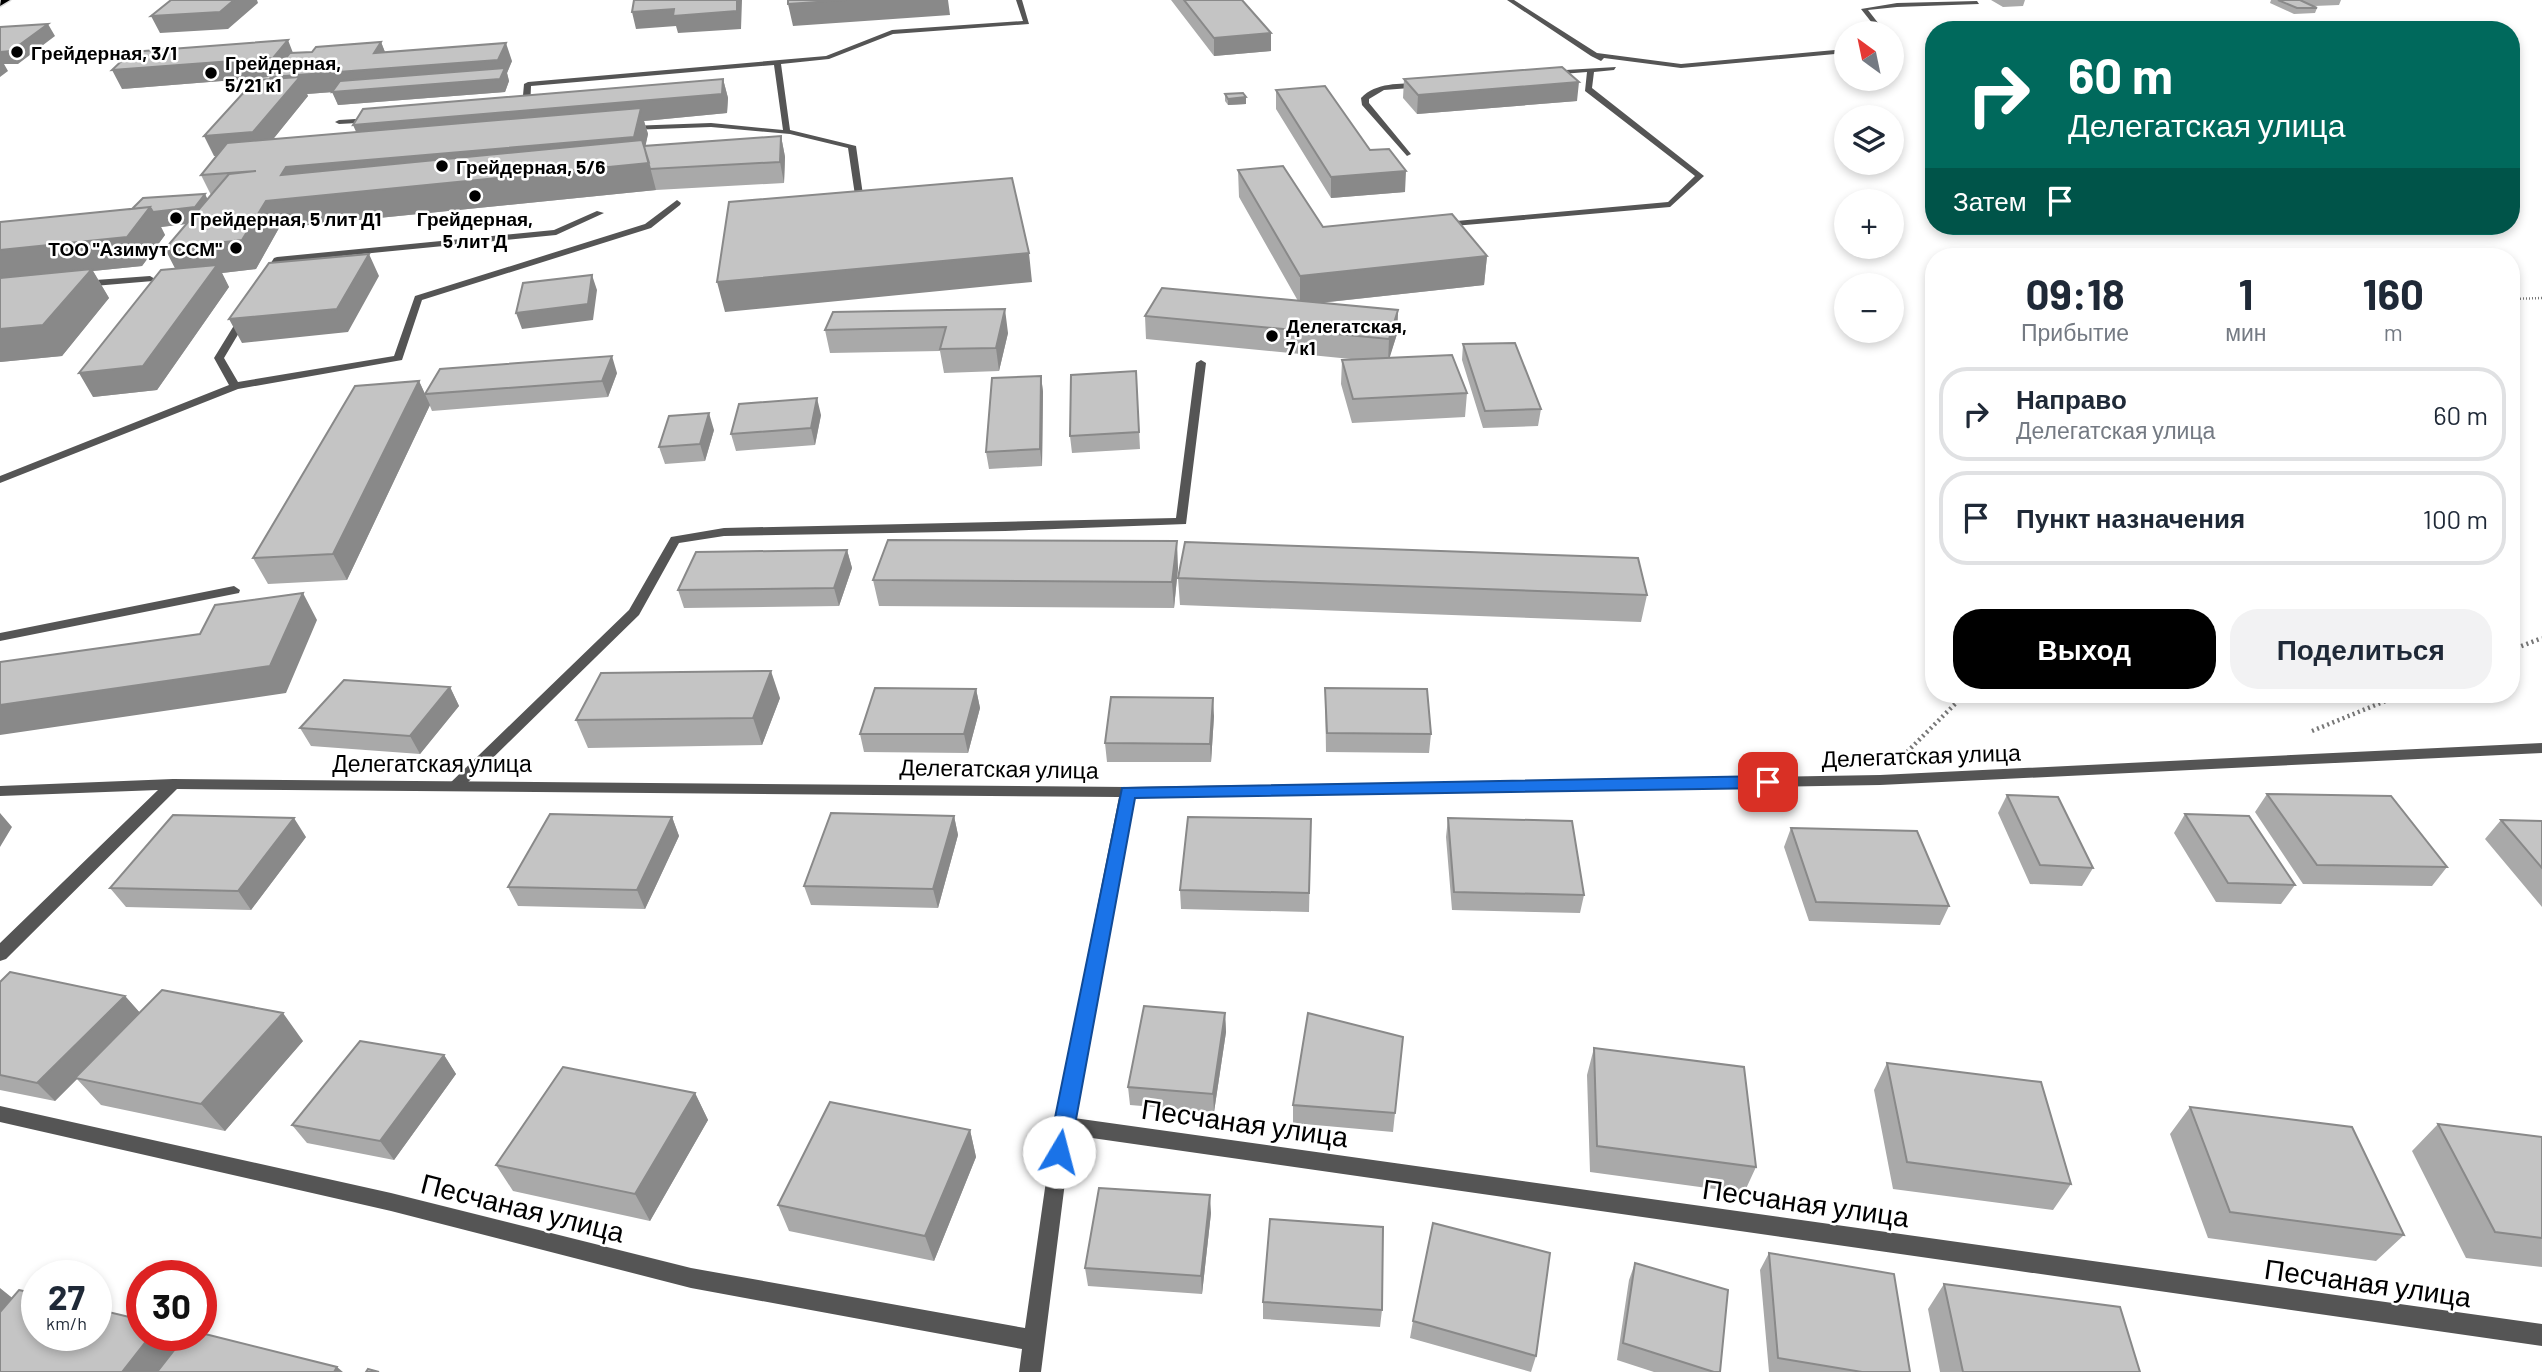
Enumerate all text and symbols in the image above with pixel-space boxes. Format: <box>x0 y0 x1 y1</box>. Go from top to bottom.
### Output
north arrow <box>1834 21 1904 91</box>
map controls <box>1834 21 1904 343</box>
place label: Грейдерная, 3/1 <box>31 41 177 64</box>
marker: Грейдерная, 3/1 <box>9 44 25 60</box>
text: 60 m <box>2068 45 2173 104</box>
icon: right <box>1953 49 2044 140</box>
place label: Грейдерная, 5/21 к1 <box>225 51 341 96</box>
marker: Грейдерная, 5/21 к1 <box>203 65 219 81</box>
button: layers <box>1834 105 1904 175</box>
text: Делегатская улица <box>2068 105 2345 143</box>
place label: Грейдерная, 5/6 <box>456 155 606 178</box>
marker: Грейдерная, 5/6 <box>434 158 450 174</box>
icon: arrive <box>2041 182 2079 220</box>
text: Затем <box>1953 185 2027 216</box>
marker: Грейдерная, 5 лит Д <box>467 188 483 204</box>
button: + <box>1834 189 1904 259</box>
place label: Грейдерная, 5 лит Д1 <box>190 207 381 230</box>
place label: Грейдерная, 5 лит Д <box>417 207 533 252</box>
marker: Грейдерная, 5 лит Д1 <box>168 210 184 226</box>
place label: ТОО "Азимут ССМ" <box>48 237 222 260</box>
marker: ТОО "Азимут ССМ" <box>228 240 244 256</box>
text: 09:18 <box>2026 268 2125 318</box>
text: 1 <box>2238 268 2253 318</box>
text: 160 <box>2363 268 2424 318</box>
button: − <box>1834 273 1904 343</box>
place label: Делегатская, 7 к1 <box>1286 314 1407 359</box>
text: Прибытие <box>2021 318 2129 346</box>
text: мин <box>2225 318 2267 346</box>
text: m <box>2384 318 2403 346</box>
marker: Делегатская, 7 к1 <box>1264 328 1280 344</box>
text: Направо <box>2016 383 2127 414</box>
icon: right <box>1957 395 1995 433</box>
text: 60 m <box>2433 399 2488 430</box>
text: Делегатская улица <box>2016 416 2215 444</box>
icon: arrive <box>1957 499 1995 537</box>
text: Пункт назначения <box>2016 502 2245 533</box>
text: 100 m <box>2423 503 2488 534</box>
button: Выход <box>1953 609 2216 689</box>
button: Поделиться <box>2230 609 2492 689</box>
street label: Делегатская улица <box>1821 738 2021 772</box>
street label: Делегатская улица <box>332 749 532 777</box>
street label: Делегатская улица <box>899 752 1099 784</box>
pin <box>1738 752 1798 812</box>
icon: arrive <box>1749 763 1787 801</box>
street label: Песчаная улица <box>1139 1091 1351 1153</box>
position arrow <box>1022 1115 1096 1189</box>
street label: Песчаная улица <box>418 1165 629 1249</box>
street label: Песчаная улица <box>1700 1171 1912 1233</box>
street label: Песчаная улица <box>2262 1251 2474 1313</box>
speed limit sign: 30 <box>126 1260 217 1351</box>
text: 27 <box>48 1275 85 1317</box>
text: km/h <box>46 1312 87 1334</box>

